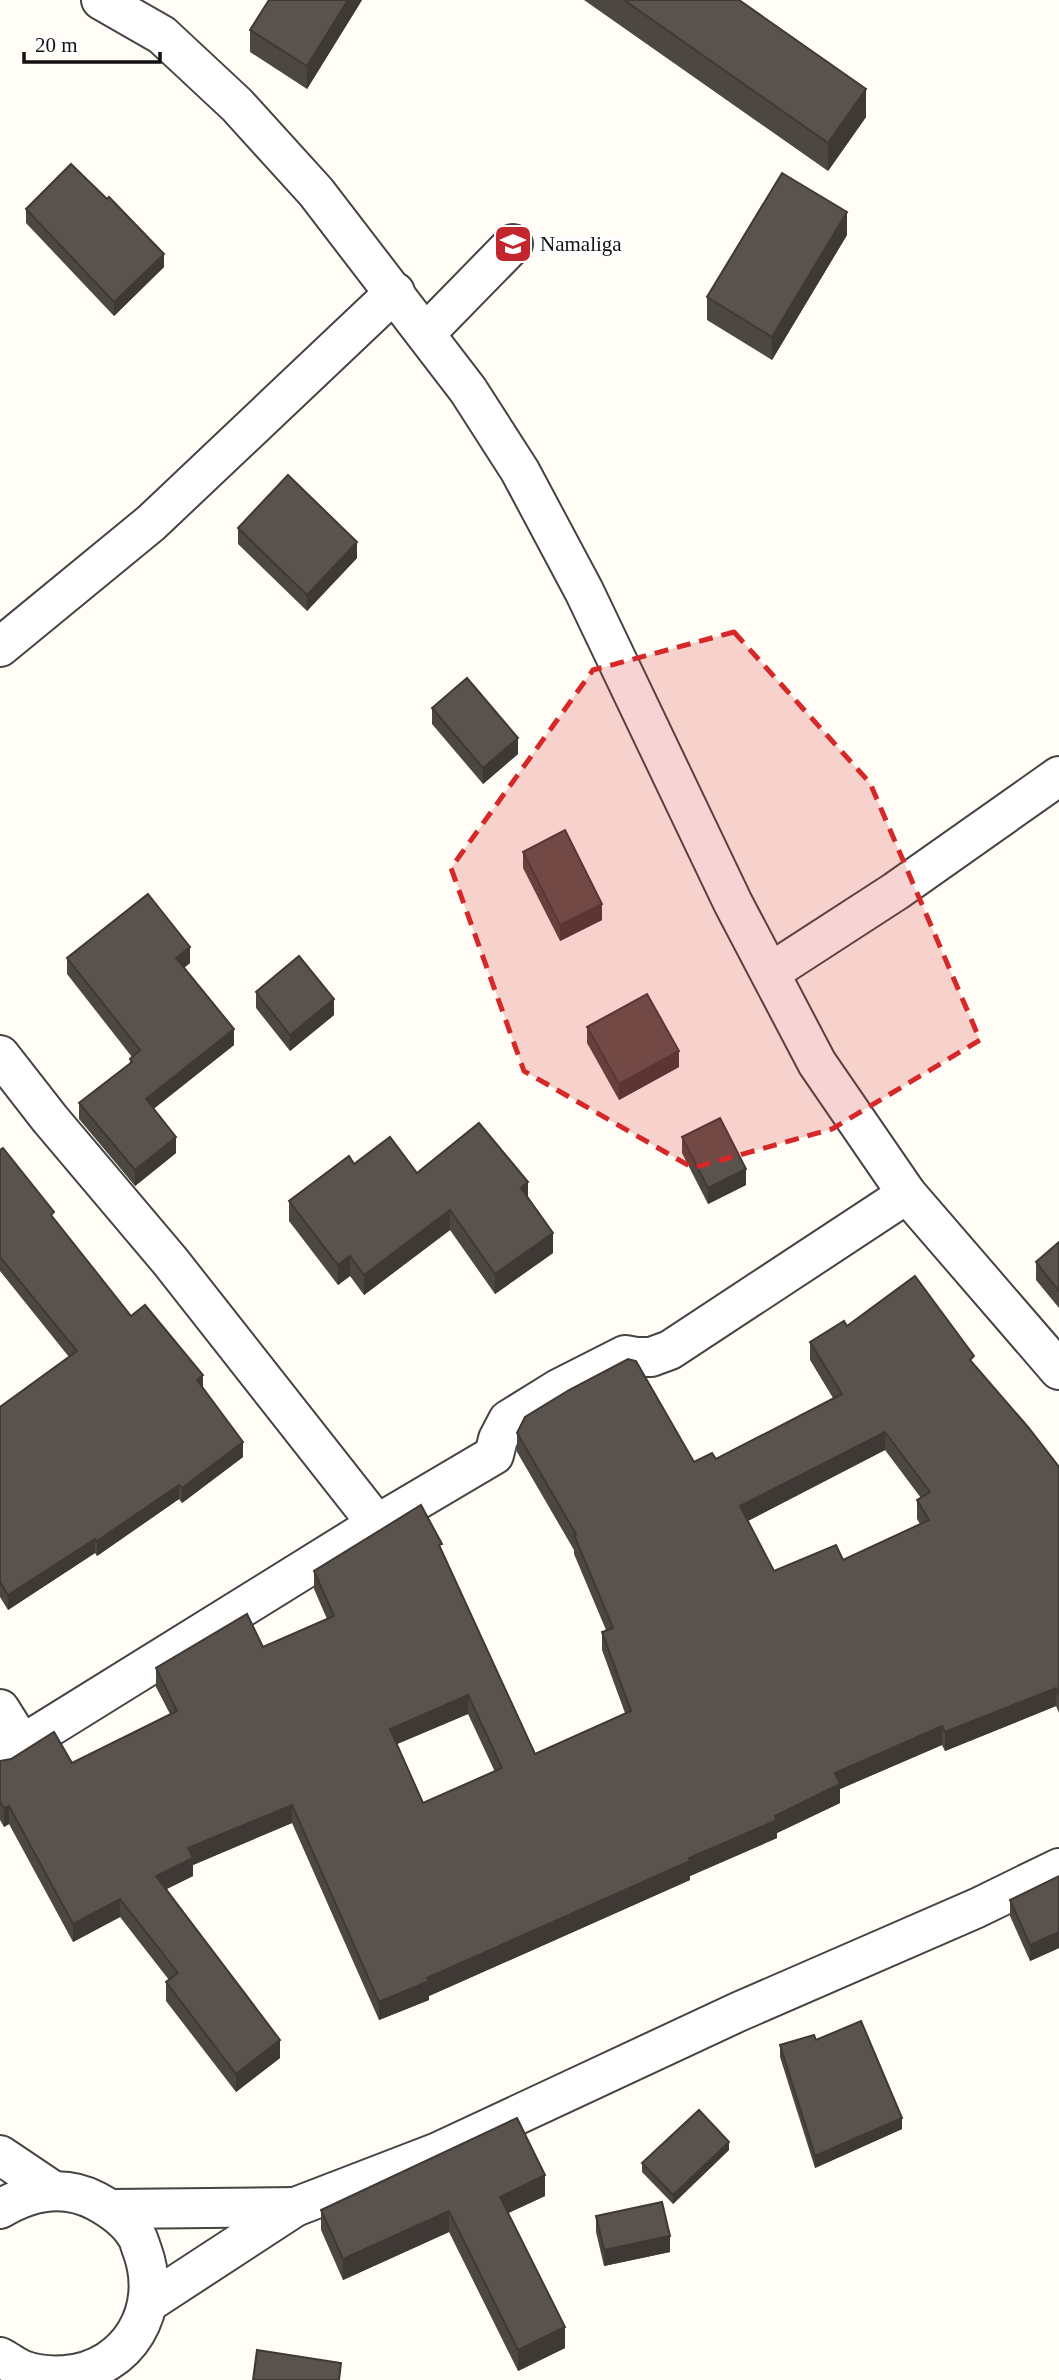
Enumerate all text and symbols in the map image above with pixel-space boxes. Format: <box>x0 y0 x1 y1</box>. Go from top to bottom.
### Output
scale bar <box>24 21 161 65</box>
text: 20 m <box>35 33 78 57</box>
school or university icon: Namaliga <box>492 223 534 265</box>
place label: Namaliga <box>540 232 622 256</box>

